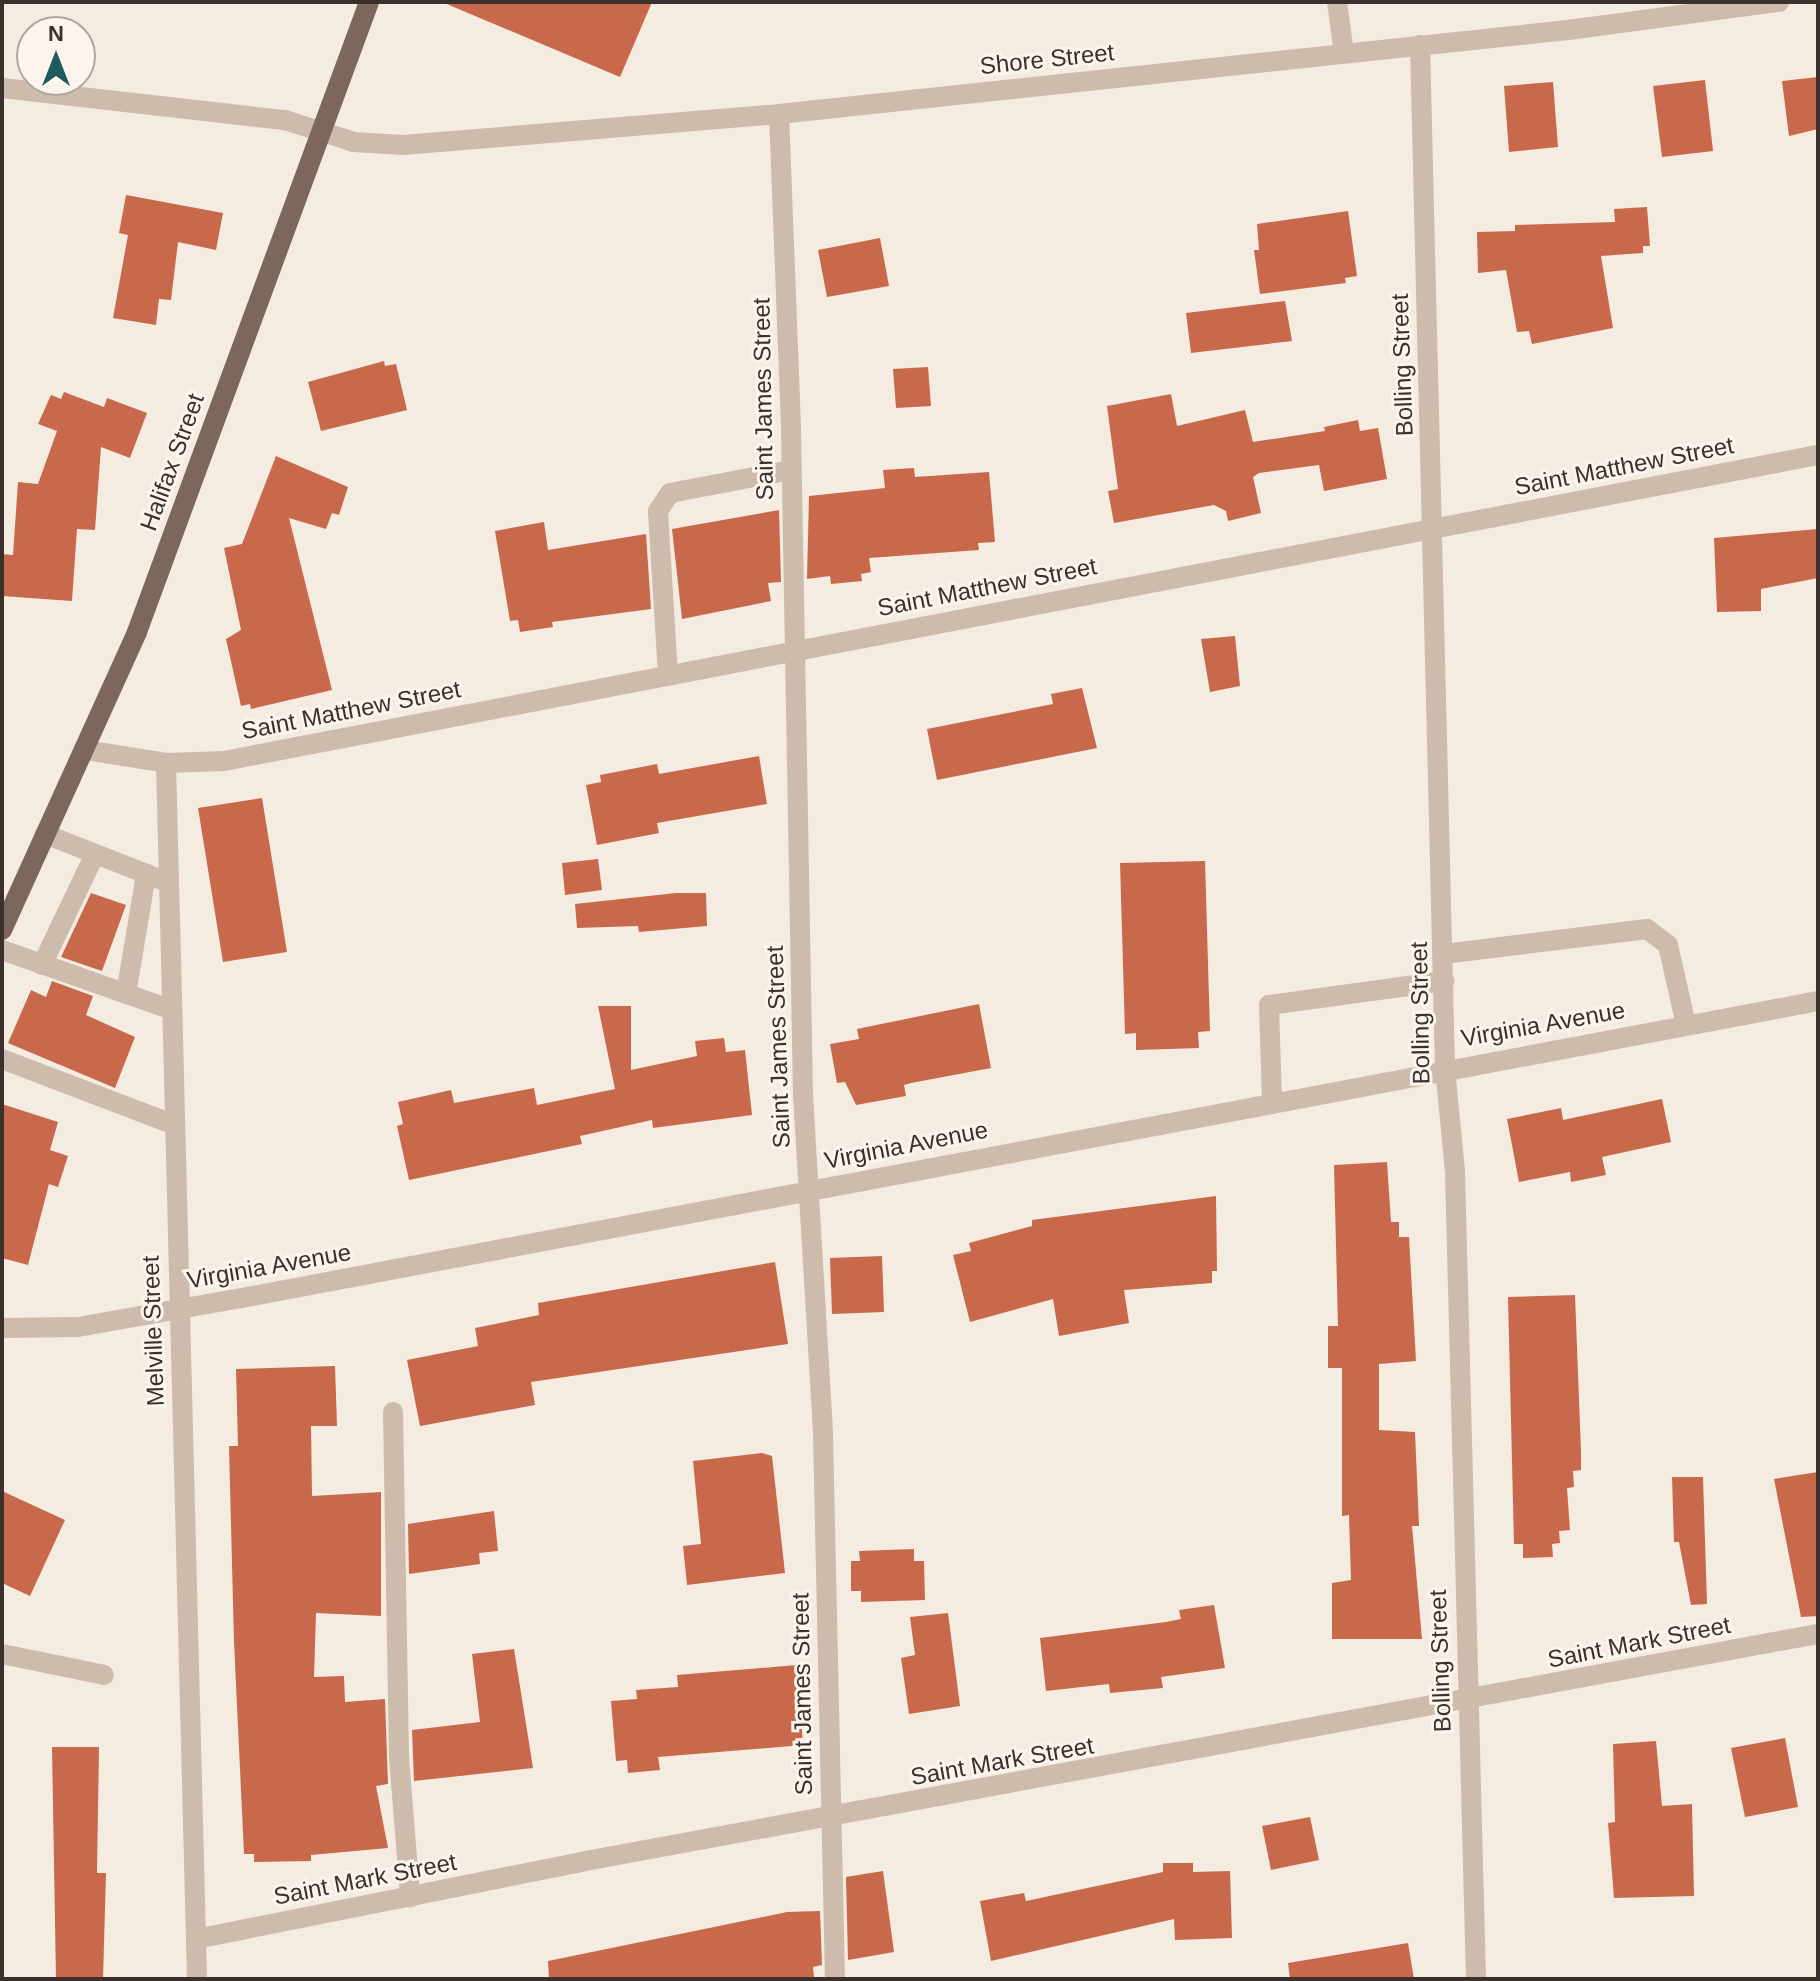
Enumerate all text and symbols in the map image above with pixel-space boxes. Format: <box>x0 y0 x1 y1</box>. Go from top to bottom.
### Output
north arrow <box>16 16 96 96</box>
text: N <box>48 21 64 46</box>
street label: Shore Street <box>978 38 1116 80</box>
street label: Bolling Street <box>1385 293 1419 437</box>
street label: Saint James Street <box>747 297 779 501</box>
street label: Halifax Street <box>134 389 210 535</box>
street label: Saint Matthew Street <box>1512 431 1736 501</box>
street label: Saint Matthew Street <box>875 552 1099 622</box>
street label: Saint Matthew Street <box>239 675 463 745</box>
street label: Bolling Street <box>1404 941 1436 1085</box>
street label: Saint James Street <box>760 945 796 1149</box>
street label: Virginia Avenue <box>1458 995 1628 1053</box>
street label: Virginia Avenue <box>821 1115 991 1175</box>
street label: Virginia Avenue <box>184 1237 354 1295</box>
street label: Melville Street <box>136 1255 170 1407</box>
street label: Bolling Street <box>1423 1589 1457 1733</box>
street label: Saint James Street <box>786 1592 818 1796</box>
street label: Saint Mark Street <box>1545 1610 1733 1674</box>
street label: Saint Mark Street <box>908 1731 1096 1791</box>
street label: Saint Mark Street <box>271 1847 459 1911</box>

